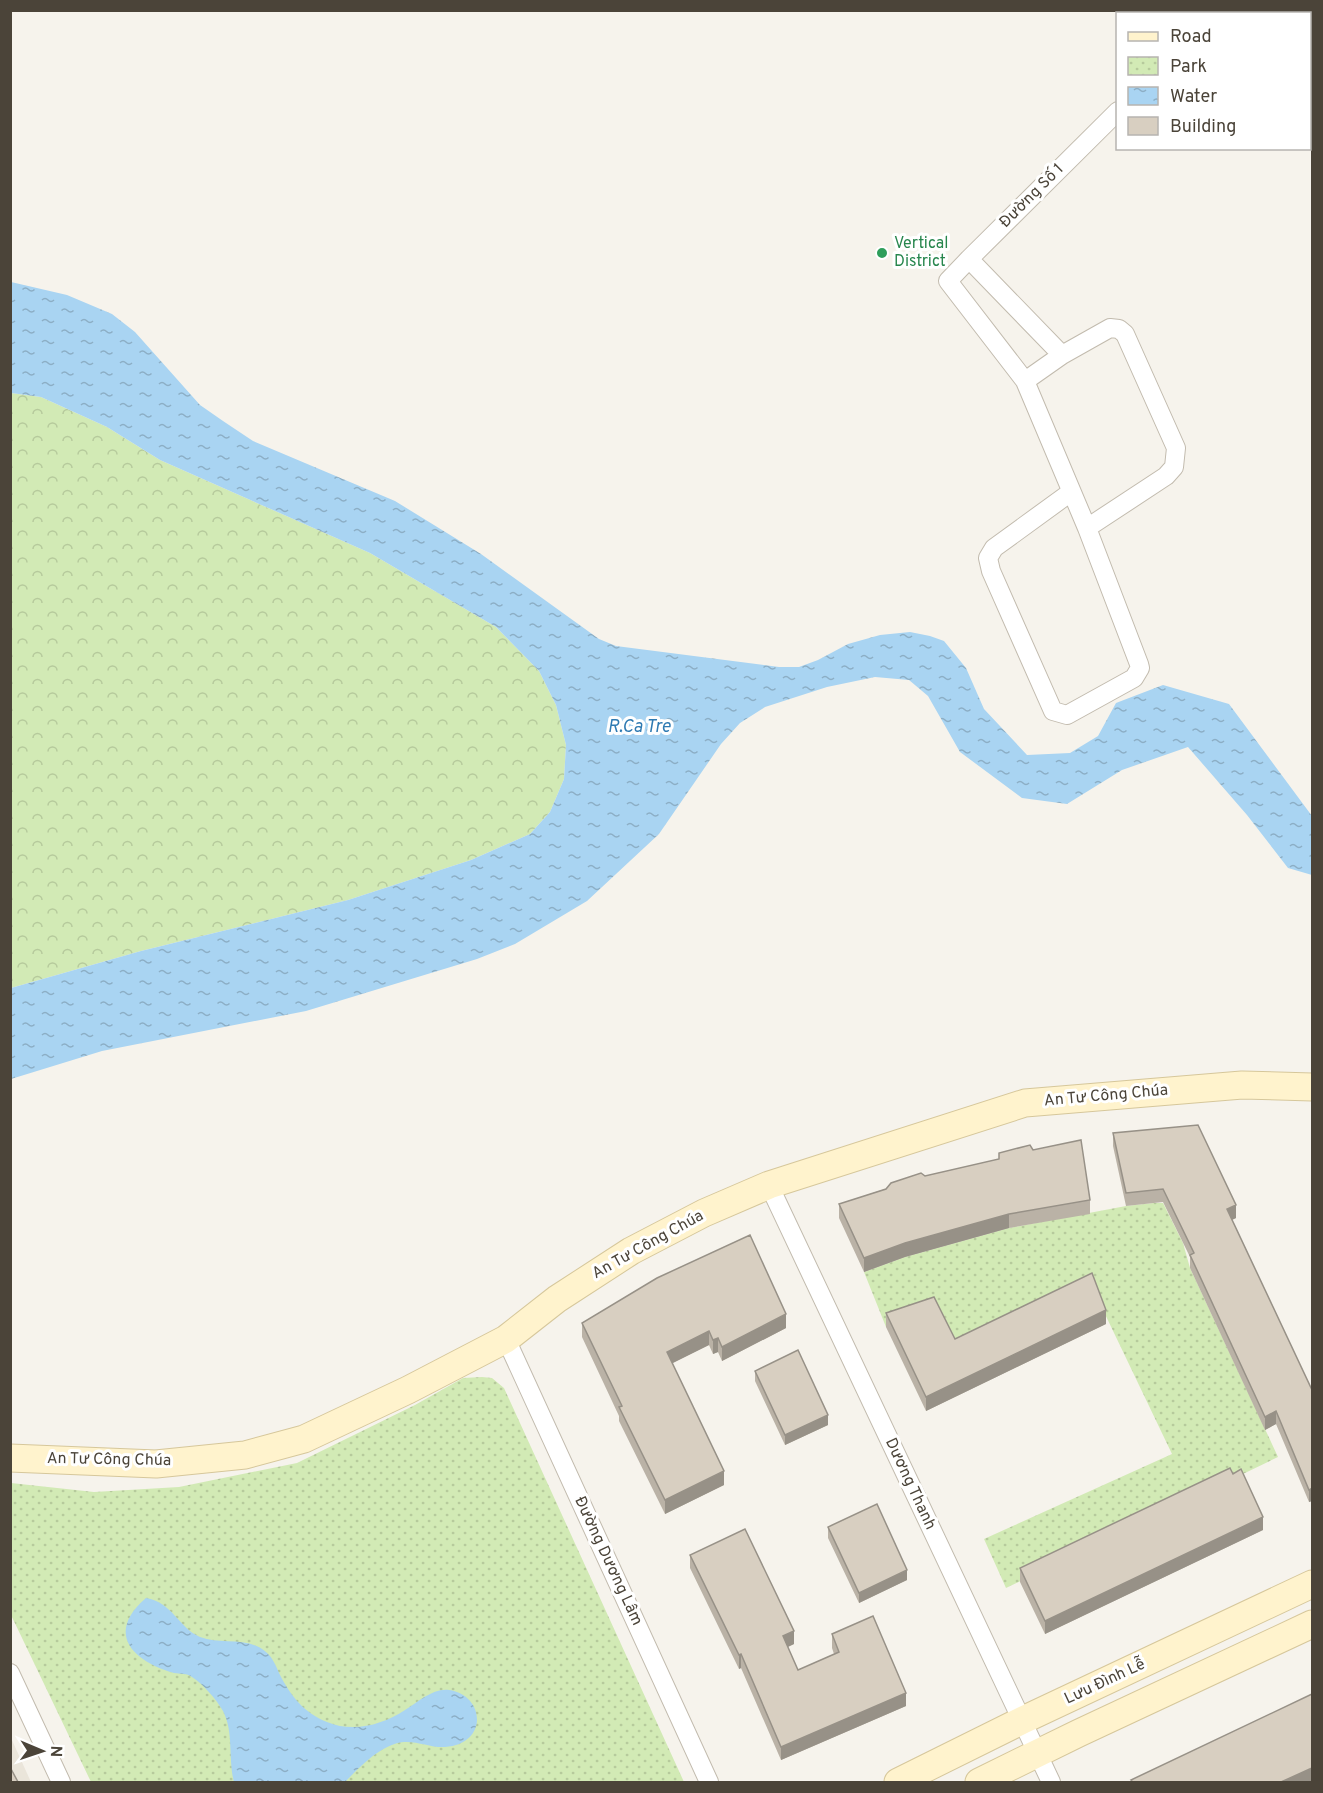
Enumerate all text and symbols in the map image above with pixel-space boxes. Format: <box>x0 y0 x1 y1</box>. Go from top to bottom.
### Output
legend <box>1116 12 1311 150</box>
text: Road <box>1170 26 1212 49</box>
text: Park <box>1170 56 1207 79</box>
text: Water <box>1170 86 1217 109</box>
text: Building <box>1170 116 1236 139</box>
street label: Đường Số 1 <box>995 159 1068 232</box>
place label: Vertical District <box>894 234 948 272</box>
marker: Vertical District <box>875 246 889 260</box>
water label: R.Ca Tre <box>608 716 671 739</box>
street label: An Tư Công Chúa <box>1043 1081 1169 1111</box>
street label: An Tư Công Chúa <box>589 1206 707 1284</box>
street label: Dương Thanh <box>880 1435 940 1533</box>
street label: An Tư Công Chúa <box>47 1449 171 1471</box>
street label: Đường Dương Lâm <box>569 1493 647 1629</box>
street label: Lưu Đình Lễ <box>1061 1653 1149 1709</box>
north arrow <box>12 1721 72 1781</box>
text: N <box>45 1745 65 1758</box>

